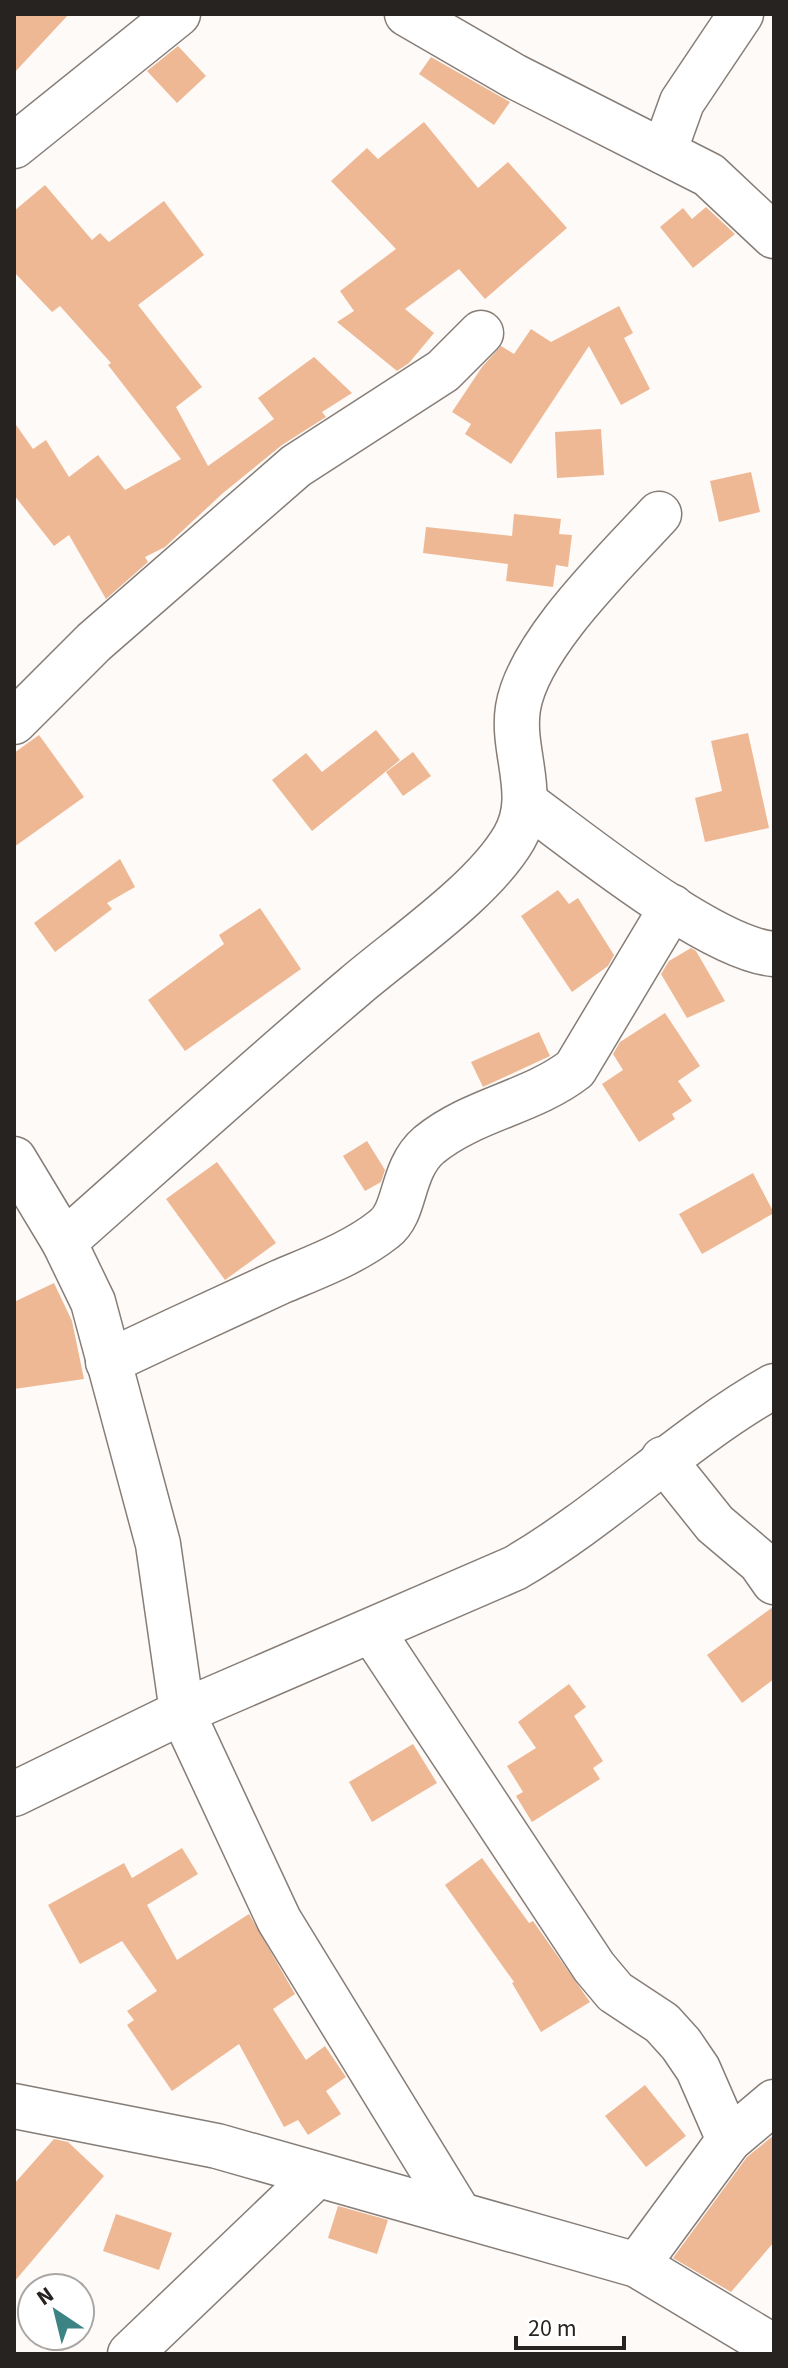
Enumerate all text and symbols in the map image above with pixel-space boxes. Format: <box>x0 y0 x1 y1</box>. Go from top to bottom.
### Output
north arrow <box>16 2272 96 2352</box>
text: N <box>30 2279 60 2314</box>
scale bar <box>516 2300 624 2350</box>
text: 20 m <box>528 2311 577 2346</box>

